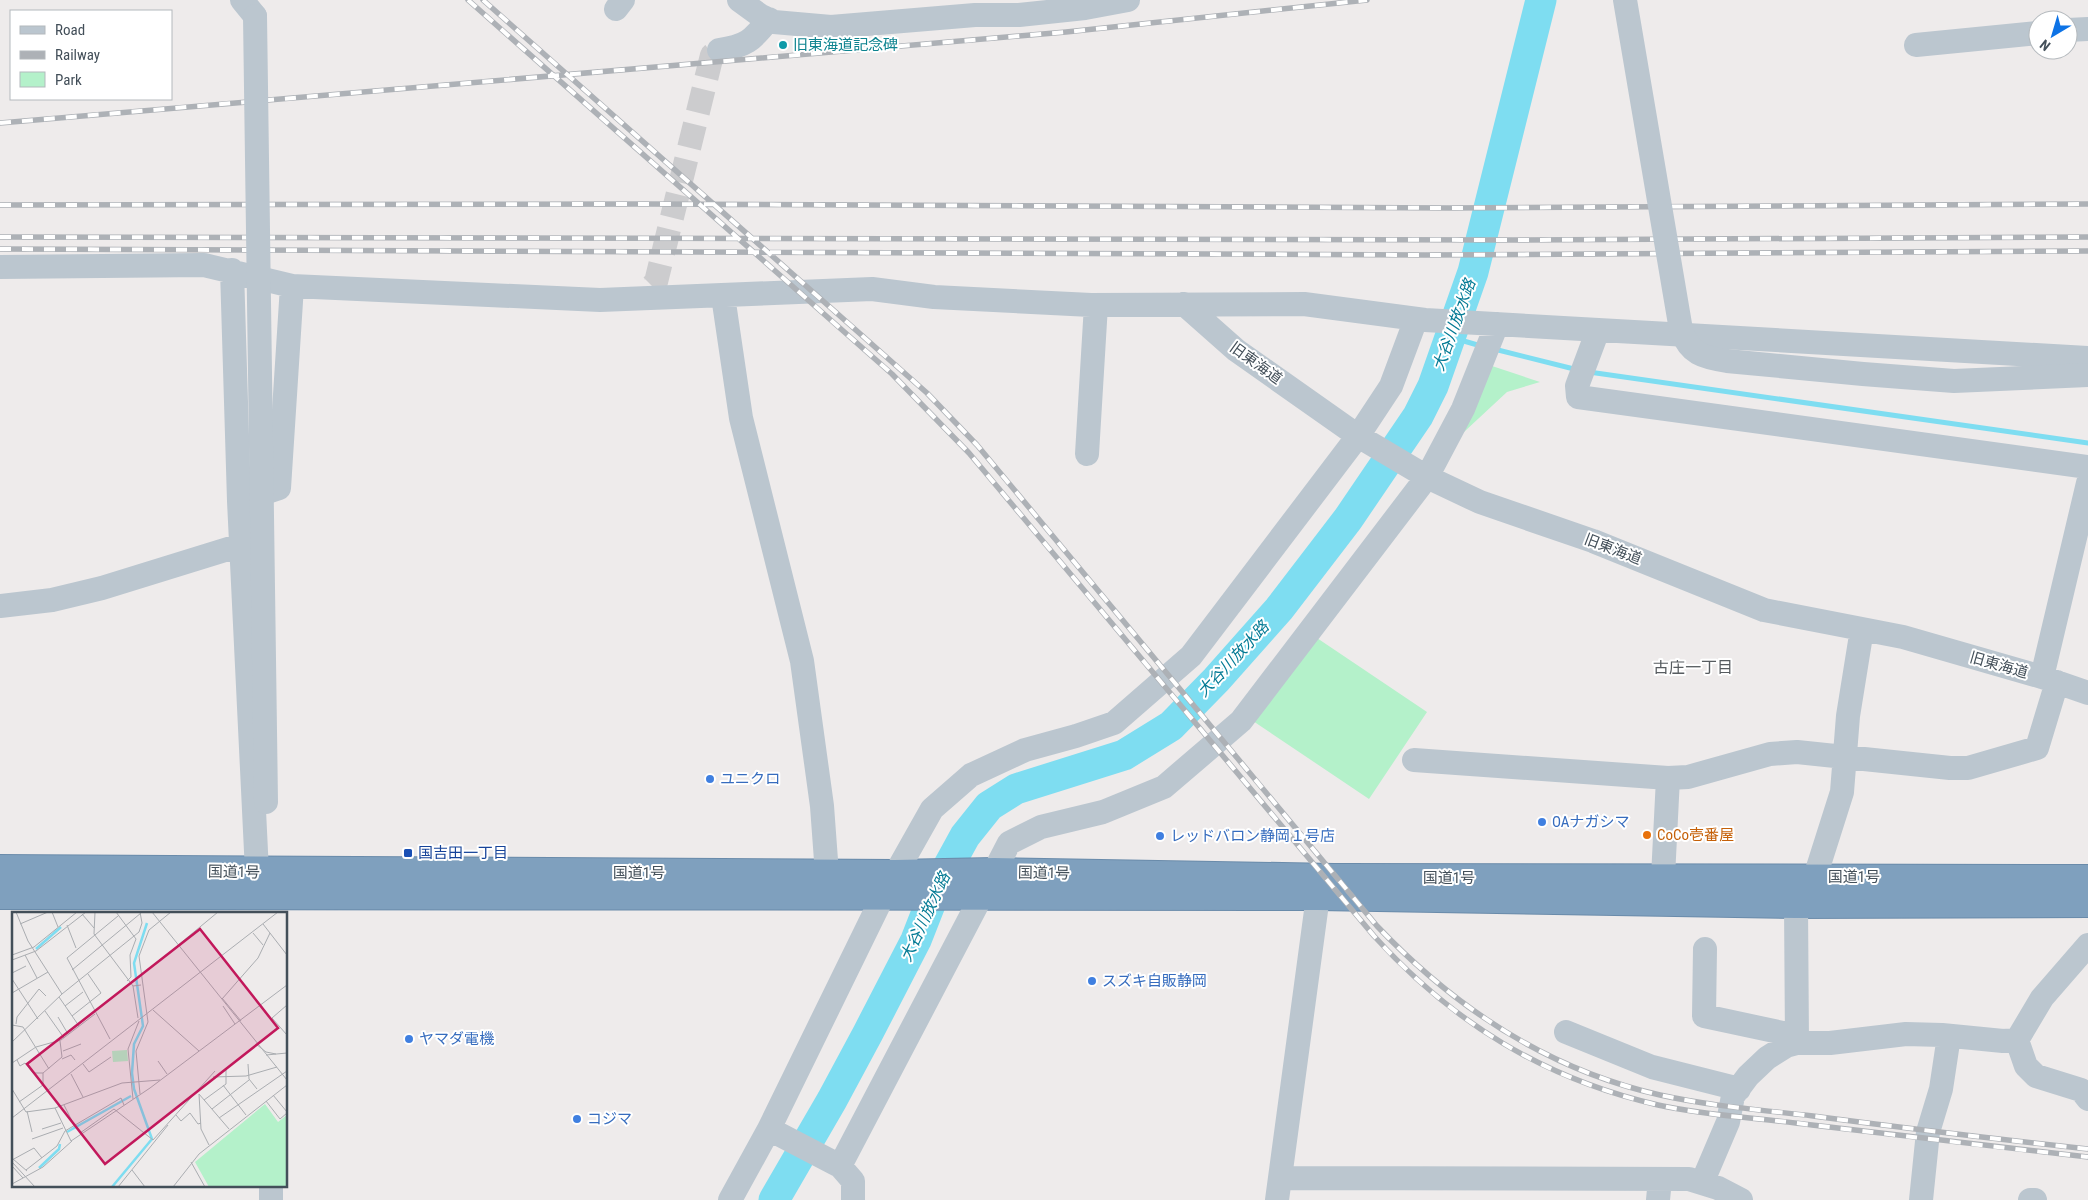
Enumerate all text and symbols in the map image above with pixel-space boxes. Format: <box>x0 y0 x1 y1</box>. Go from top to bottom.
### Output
legend <box>10 10 172 100</box>
north arrow <box>2028 10 2078 60</box>
text: Road <box>55 21 85 39</box>
place label: 旧東海道記念碑 <box>793 36 898 54</box>
text: N <box>2037 36 2053 54</box>
marker: 旧東海道記念碑 <box>777 39 789 51</box>
text: Railway <box>55 46 100 64</box>
text: Park <box>55 71 82 89</box>
water label: 大谷川放水路 <box>1429 275 1480 373</box>
street label: 旧東海道 <box>1226 338 1286 388</box>
street label: 旧東海道 <box>1582 530 1644 568</box>
water label: 大谷川放水路 <box>1193 616 1274 701</box>
street label: 旧東海道 <box>1968 648 2030 682</box>
district label: 古庄一丁目 <box>1653 658 1733 677</box>
place label: ユニクロ <box>720 770 780 788</box>
marker: ユニクロ <box>704 773 716 785</box>
place label: OAナガシマ <box>1552 813 1630 831</box>
marker: OAナガシマ <box>1536 816 1548 828</box>
place label: CoCo壱番屋 <box>1657 826 1734 844</box>
place label: レッドバロン静岡１号店 <box>1170 827 1335 845</box>
marker: CoCo壱番屋 <box>1641 829 1653 841</box>
marker: レッドバロン静岡１号店 <box>1154 830 1166 842</box>
place label: 国吉田一丁目 <box>418 844 508 862</box>
marker: 国吉田一丁目 <box>402 847 414 859</box>
street label: 国道1号 <box>208 863 260 881</box>
street label: 国道1号 <box>613 864 665 882</box>
street label: 国道1号 <box>1018 864 1070 882</box>
water label: 大谷川放水路 <box>896 868 955 965</box>
street label: 国道1号 <box>1828 868 1880 886</box>
street label: 国道1号 <box>1423 869 1475 887</box>
inset map <box>12 912 288 1188</box>
place label: スズキ自販静岡 <box>1102 972 1207 990</box>
marker: スズキ自販静岡 <box>1086 975 1098 987</box>
place label: ヤマダ電機 <box>419 1030 494 1048</box>
marker: ヤマダ電機 <box>403 1033 415 1045</box>
place label: コジマ <box>587 1110 632 1128</box>
marker: コジマ <box>571 1113 583 1125</box>

